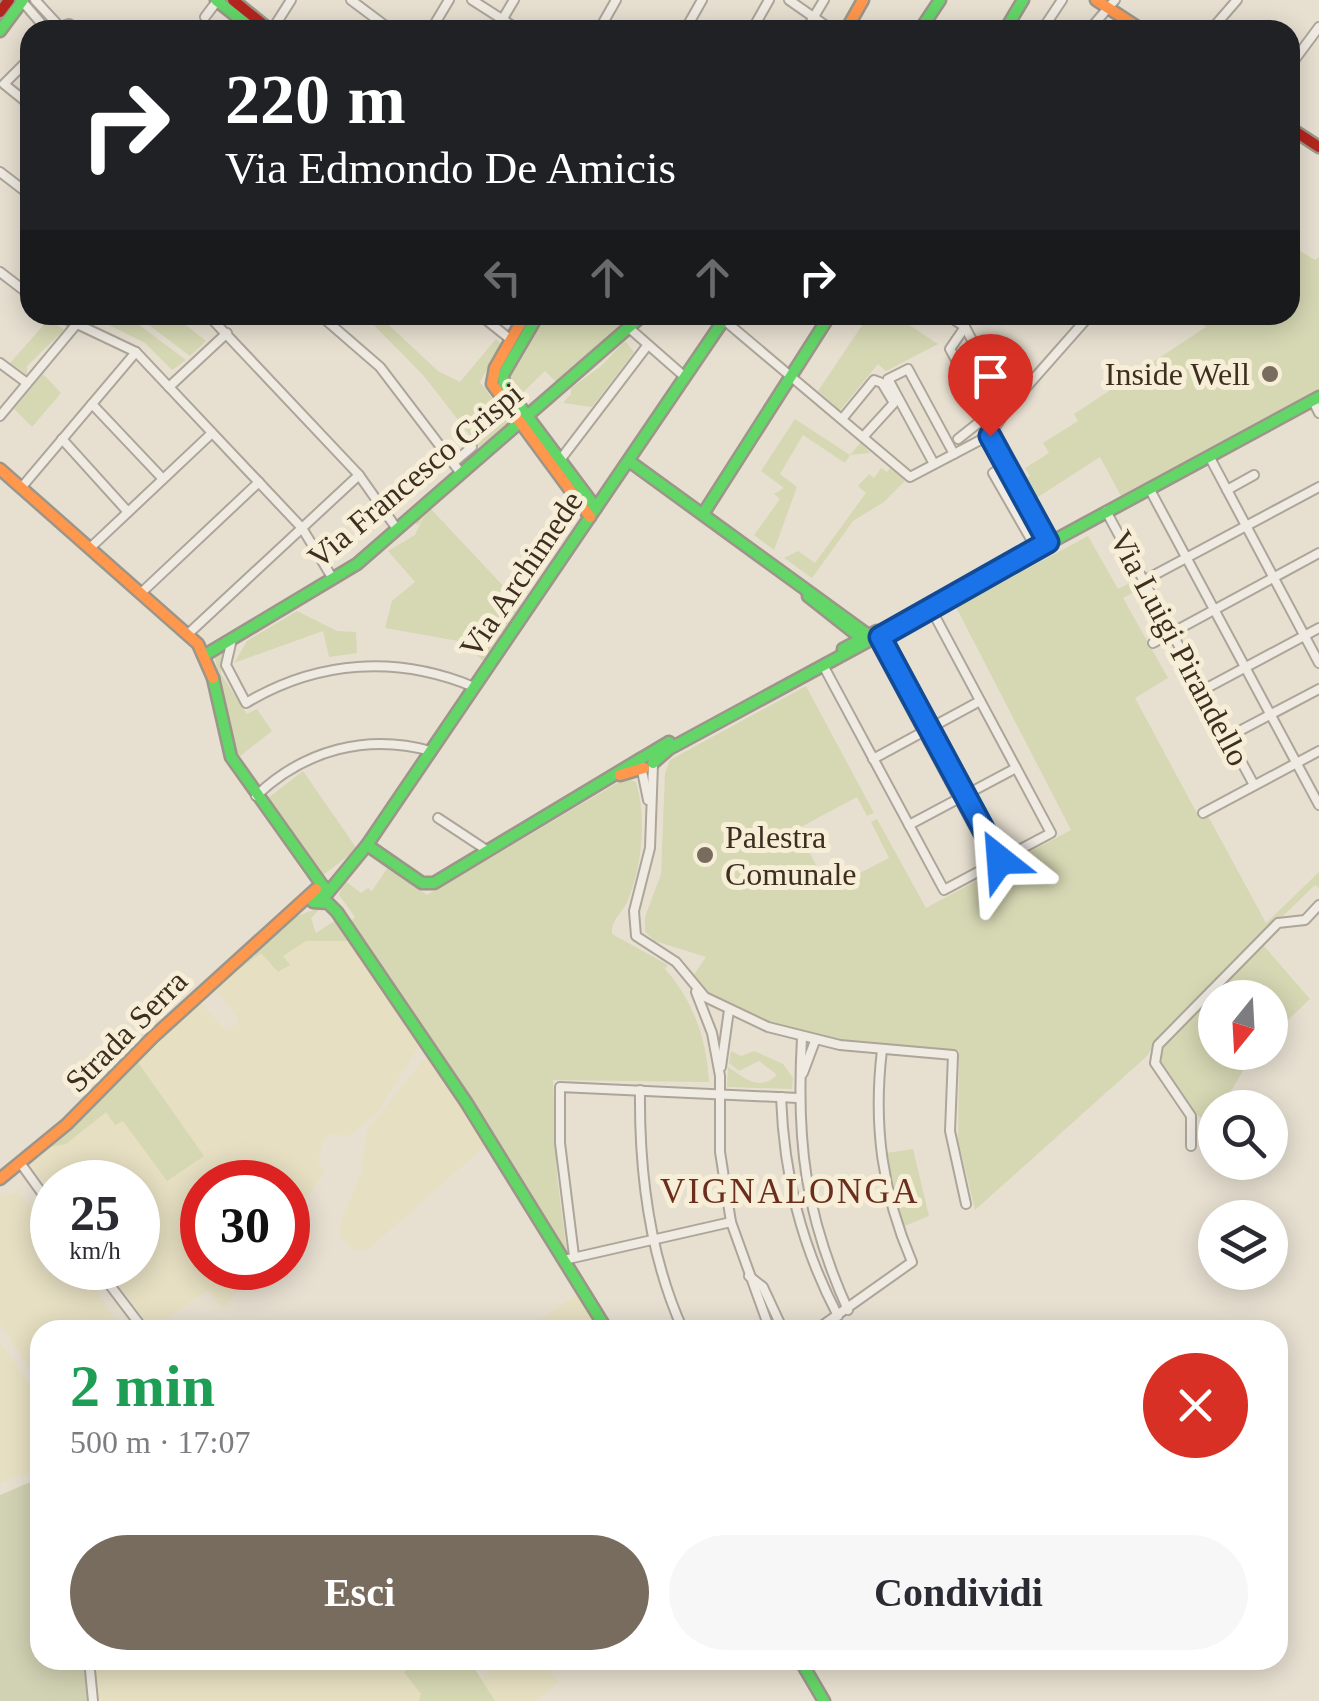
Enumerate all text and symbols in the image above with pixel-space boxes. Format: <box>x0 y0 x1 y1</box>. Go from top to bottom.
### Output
icon: right <box>60 60 190 190</box>
text: 220 m <box>225 61 406 138</box>
text: Via Edmondo De Amicis <box>225 143 676 193</box>
icon: left <box>475 250 530 305</box>
icon: ahead <box>580 250 635 305</box>
icon: ahead <box>685 250 740 305</box>
icon: right <box>790 250 845 305</box>
pin <box>948 334 1033 437</box>
icon: arrive <box>963 349 1018 404</box>
place label: Inside Well <box>1105 356 1250 392</box>
marker: Inside Well <box>1259 363 1281 385</box>
street label: Via Francesco Crispi <box>301 375 529 575</box>
street label: Via Archimede <box>452 484 590 664</box>
street label: Via Luigi Pirandello <box>1103 524 1257 772</box>
position arrow <box>948 808 1052 912</box>
place label: Palestra Comunale <box>725 819 857 892</box>
marker: Palestra Comunale <box>694 844 716 866</box>
street label: Strada Serra <box>58 963 194 1099</box>
north arrow <box>1198 980 1288 1070</box>
map controls <box>1198 980 1288 1290</box>
button: search <box>1198 1090 1288 1180</box>
speed limit sign: 30 <box>180 1160 310 1290</box>
district label: VIGNALONGA <box>660 1172 920 1211</box>
text: 25 <box>70 1185 120 1241</box>
button: layers <box>1198 1200 1288 1290</box>
text: km/h <box>69 1237 121 1264</box>
text: 2 min <box>70 1353 215 1419</box>
button: close <box>1143 1353 1248 1458</box>
text: 500 m · 17:07 <box>70 1424 250 1460</box>
button: Esci <box>70 1535 649 1650</box>
button: Condividi <box>669 1535 1248 1650</box>

